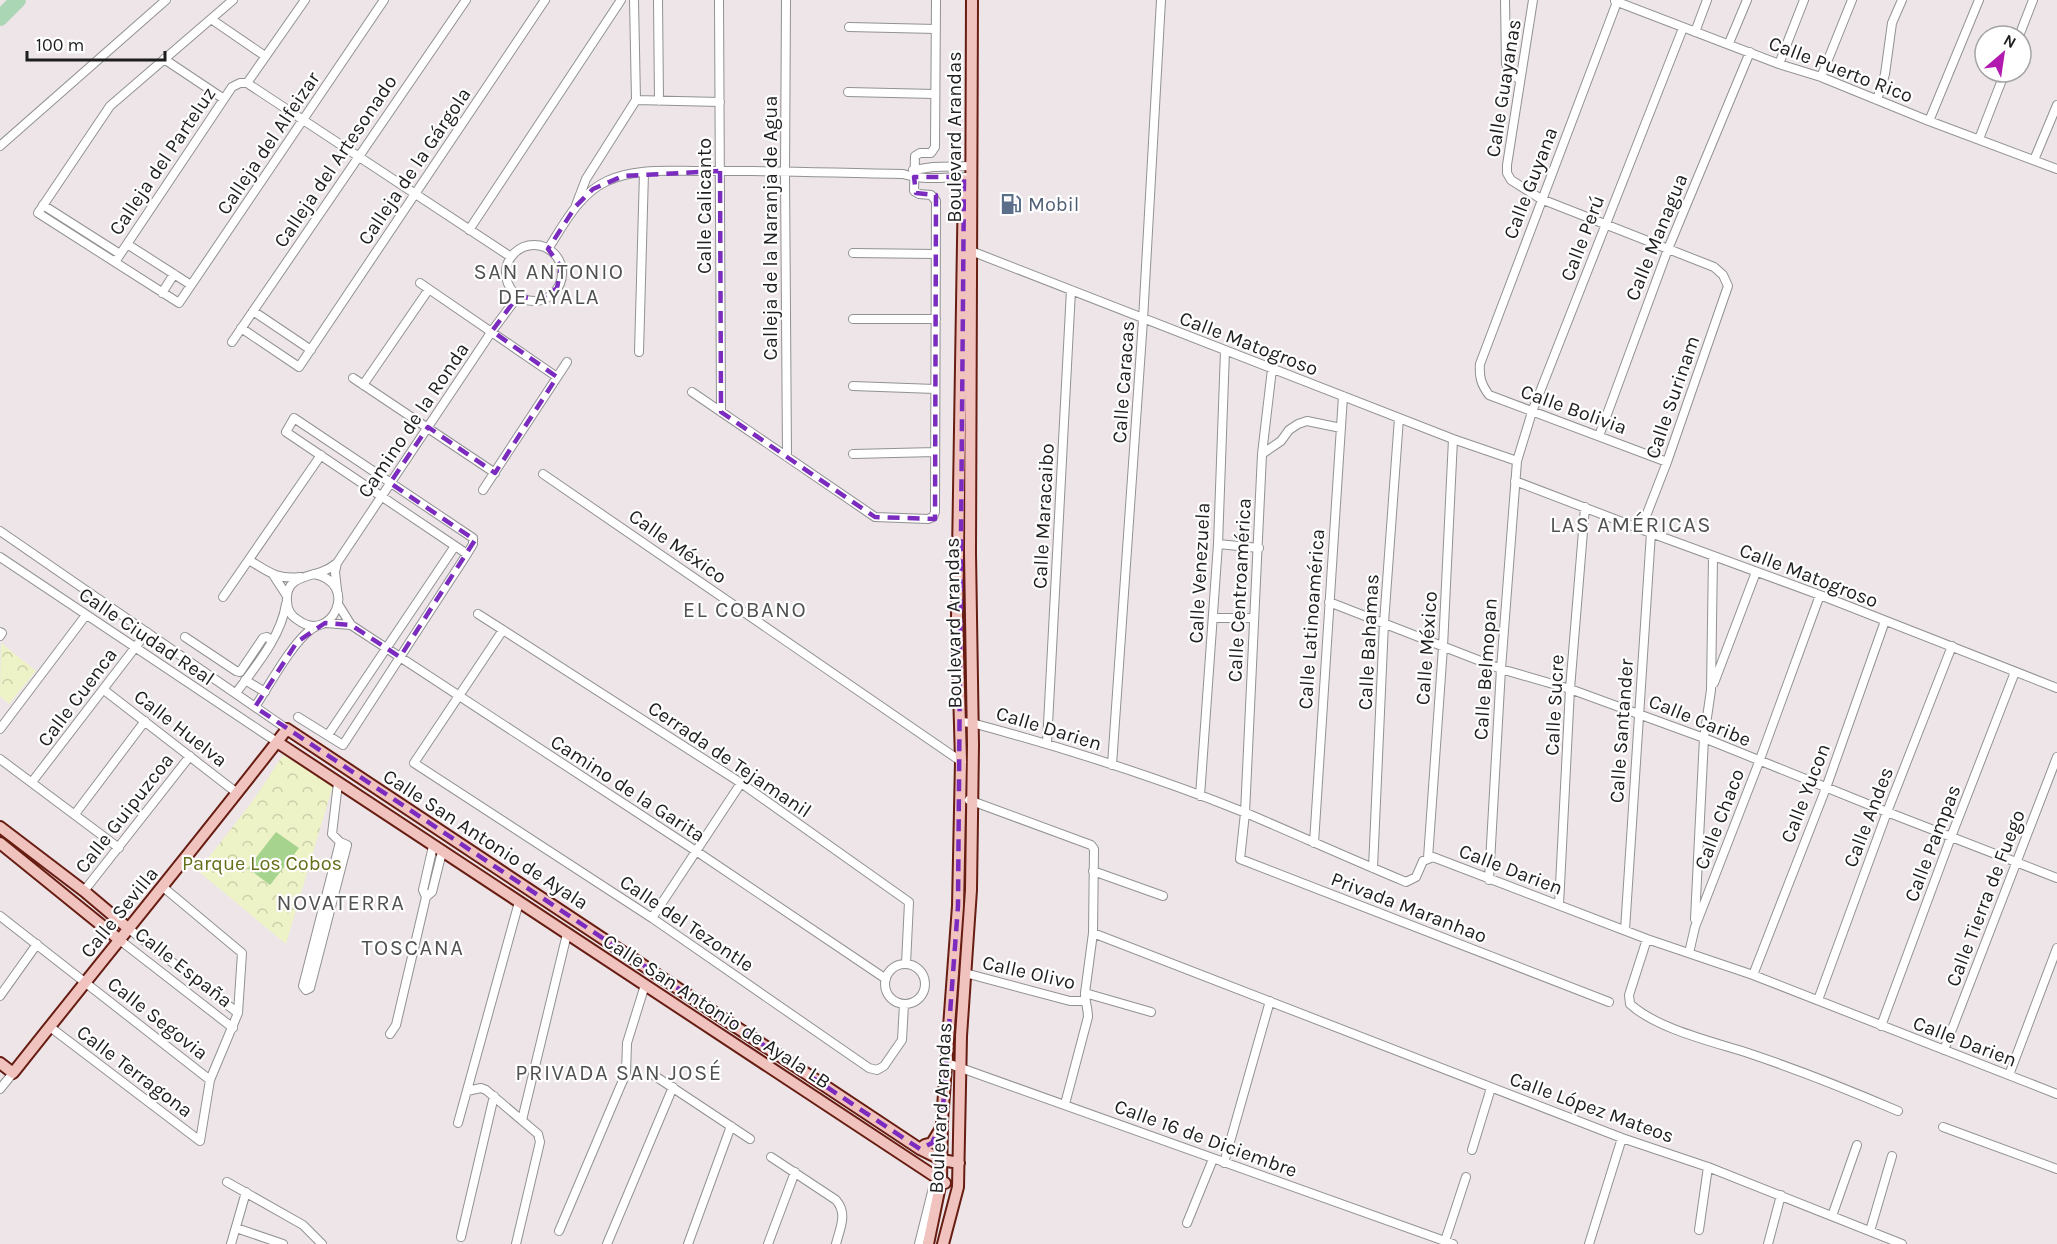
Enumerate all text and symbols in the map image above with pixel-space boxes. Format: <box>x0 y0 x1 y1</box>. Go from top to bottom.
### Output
street label: Calle Guayanas <box>1481 17 1526 159</box>
scale bar <box>27 24 165 62</box>
north arrow <box>1973 24 2033 84</box>
text: N <box>2000 30 2020 52</box>
street label: Calle Puerto Rico <box>1765 31 1916 108</box>
text: 100 m <box>36 34 84 56</box>
street label: Boulevard Arandas <box>943 51 966 223</box>
street label: Calleja del Alfeizar <box>212 67 325 219</box>
street label: Calleja del Artesonado <box>269 71 402 252</box>
street label: Calleja del Parteluz <box>104 83 220 240</box>
street label: Calleja de la Gárgola <box>353 83 476 249</box>
street label: Calleja de la Naranja de Agua <box>759 96 782 360</box>
street label: Calle Guyana <box>1499 124 1562 242</box>
street label: Calle Calicanto <box>693 138 716 274</box>
street label: Calle Managua <box>1621 170 1692 304</box>
fuel station icon: Mobil <box>999 192 1023 216</box>
street label: Calle Perú <box>1556 192 1609 284</box>
place label: Mobil <box>1028 193 1079 216</box>
district label: SAN ANTONIO DE AYALA <box>473 259 625 310</box>
street label: Calle Matogroso <box>1176 306 1321 381</box>
street label: Calle Caracas <box>1108 320 1139 444</box>
street label: Calle Surinam <box>1641 333 1704 462</box>
street label: Camino de la Ronda <box>353 338 474 502</box>
street label: Calle Bolivia <box>1518 380 1630 439</box>
street label: Calle Maracaibo <box>1028 443 1059 589</box>
street label: Calle Centroamérica <box>1223 497 1256 683</box>
street label: Calle Venezuela <box>1184 502 1215 644</box>
street label: Calle México <box>624 504 731 589</box>
district label: LAS AMÉRICAS <box>1550 511 1712 538</box>
street label: Calle Latinoamérica <box>1294 528 1329 710</box>
street label: Boulevard Arandas <box>941 537 966 709</box>
street label: Calle Matogroso <box>1736 538 1881 613</box>
street label: Calle Bahamas <box>1353 573 1384 711</box>
street label: Calle Ciudad Real <box>75 583 219 690</box>
street label: Calle México <box>1411 590 1442 706</box>
district label: EL COBANO <box>683 597 807 623</box>
street label: Calle Belmopan <box>1469 597 1502 741</box>
street label: Calle Cuenca <box>33 643 122 751</box>
street label: Calle Sucre <box>1540 654 1569 756</box>
street label: Calle Santander <box>1605 657 1638 804</box>
street label: Calle Huelva <box>130 685 232 772</box>
street label: Calle Caribe <box>1645 690 1754 751</box>
street label: Cerrada de Tejamanil <box>644 696 816 823</box>
street label: Calle Darien <box>993 702 1104 755</box>
street label: Camino de la Garita <box>546 730 709 847</box>
street label: Calle Yucon <box>1776 740 1835 846</box>
street label: Calle Guipuzcoa <box>70 749 178 878</box>
street label: Calle San Antonio de Ayala <box>379 764 593 914</box>
street label: Calle Andes <box>1839 764 1898 871</box>
street label: Calle Chaco <box>1690 766 1749 873</box>
street label: Calle Pampas <box>1900 781 1965 905</box>
street label: Calle Tierra de Fuego <box>1941 807 2030 990</box>
street label: Calle Darien <box>1456 839 1566 900</box>
park label: Parque Los Cobos <box>182 852 342 875</box>
street label: Calle Sevilla <box>76 862 163 962</box>
street label: Privada Maranhao <box>1328 867 1490 948</box>
street label: Calle del Tezontle <box>615 870 758 977</box>
district label: NOVATERRA <box>277 890 405 916</box>
street label: Calle España <box>131 922 237 1012</box>
street label: Calle San Antonio de Ayala LB <box>599 929 835 1094</box>
district label: TOSCANA <box>362 935 464 961</box>
street label: Calle Olivo <box>980 951 1078 994</box>
street label: Calle Segovia <box>103 972 212 1065</box>
street label: Calle Darien <box>1910 1011 2020 1072</box>
street label: Calle Terragona <box>72 1020 197 1122</box>
street label: Boulevard Arandas <box>925 1022 956 1194</box>
district label: PRIVADA SAN JOSÉ <box>515 1059 723 1086</box>
street label: Calle López Mateos <box>1507 1067 1677 1148</box>
street label: Calle 16 de Diciembre <box>1111 1095 1300 1182</box>

